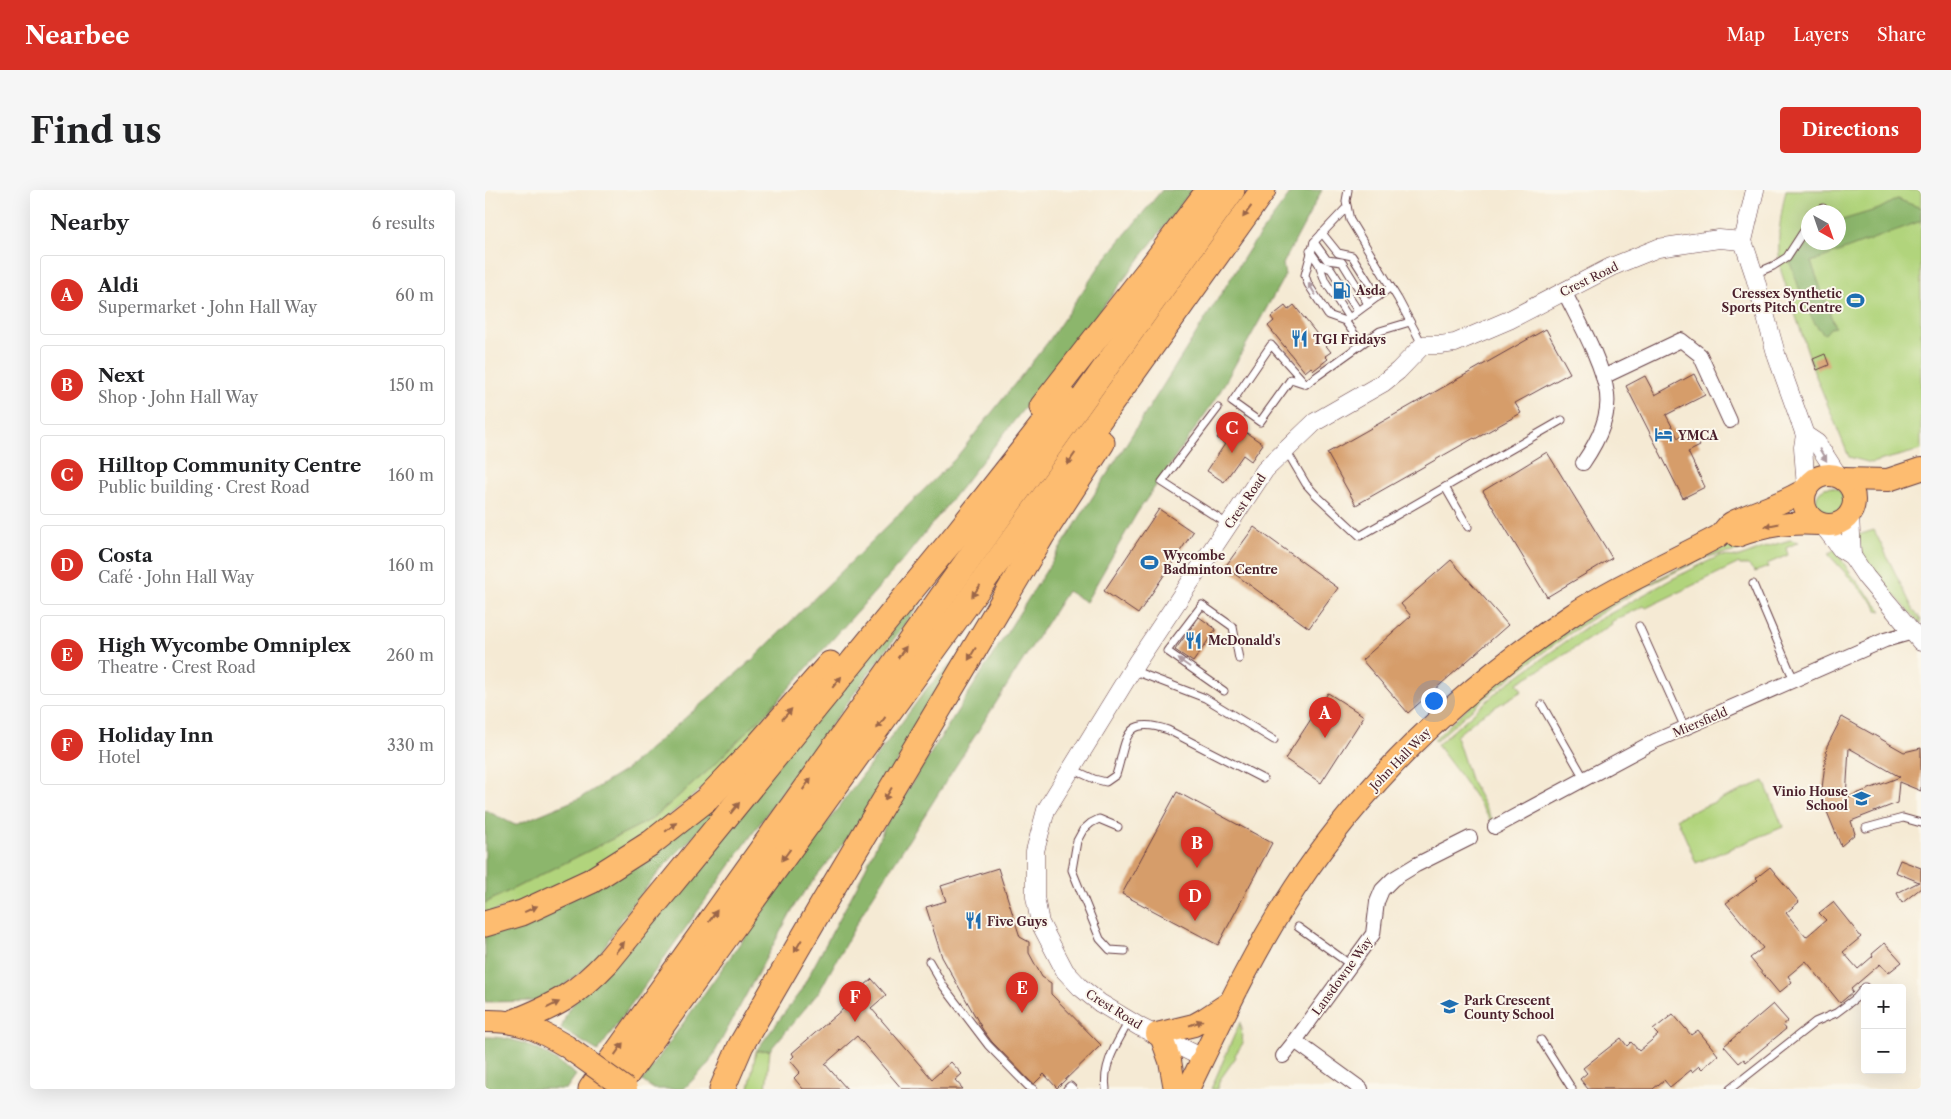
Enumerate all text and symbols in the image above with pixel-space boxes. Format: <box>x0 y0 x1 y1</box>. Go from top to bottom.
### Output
text: Nearbee <box>25 21 130 50</box>
text: Map <box>1727 24 1765 46</box>
text: Layers <box>1793 24 1849 46</box>
text: Share <box>1877 24 1926 46</box>
button: Directions <box>1780 107 1921 153</box>
text: Find us <box>30 109 162 152</box>
one-way arrow <box>1242 205 1252 219</box>
north arrow <box>1801 205 1846 250</box>
text: Nearby <box>50 210 129 235</box>
text: 6 results <box>372 213 435 233</box>
street label: Crest Road <box>1557 258 1621 300</box>
text: Aldi <box>98 274 139 297</box>
fuel station icon: Asda <box>1332 280 1352 300</box>
one-way arrow <box>1307 283 1316 296</box>
place label: Asda <box>1355 283 1387 298</box>
text: A <box>61 285 73 305</box>
text: 60 m <box>395 285 434 305</box>
place label: Cressex Synthetic Sports Pitch Centre <box>1722 286 1842 315</box>
sports icon: Cressex Synthetic Sports Pitch Centre <box>1846 290 1866 310</box>
text: Supermarket · John Hall Way <box>98 297 317 317</box>
restaurant icon: TGI Fridays <box>1289 329 1309 349</box>
place label: TGI Fridays <box>1313 332 1387 347</box>
text: Next <box>98 364 145 387</box>
text: B <box>61 375 73 395</box>
text: 150 m <box>389 375 434 395</box>
text: Shop · John Hall Way <box>98 387 258 407</box>
pin: C <box>1216 412 1248 453</box>
hotel icon: YMCA <box>1654 425 1674 445</box>
place label: YMCA <box>1677 428 1719 443</box>
one-way arrow <box>1819 448 1828 461</box>
one-way arrow <box>1066 452 1076 466</box>
text: Hilltop Community Centre <box>98 454 361 477</box>
text: C <box>61 465 73 485</box>
text: 160 m <box>389 465 434 485</box>
street label: Crest Road <box>1221 470 1269 531</box>
text: Public building · Crest Road <box>98 477 310 497</box>
one-way arrow <box>1764 521 1779 529</box>
text: Costa <box>98 544 153 567</box>
place label: Wycombe Badminton Centre <box>1162 548 1278 577</box>
sports icon: Wycombe Badminton Centre <box>1139 552 1159 572</box>
text: D <box>60 555 74 575</box>
text: 160 m <box>389 555 434 575</box>
text: Café · John Hall Way <box>98 567 254 587</box>
one-way arrow <box>971 584 981 598</box>
restaurant icon: McDonald's <box>1184 630 1204 650</box>
place label: McDonald's <box>1208 633 1281 648</box>
text: High Wycombe Omniplex <box>98 634 351 657</box>
text: E <box>61 645 73 665</box>
text: 260 m <box>386 645 434 665</box>
one-way arrow <box>897 645 907 659</box>
one-way arrow <box>967 648 976 661</box>
text: Theatre · Crest Road <box>98 657 256 677</box>
one-way arrow <box>1177 658 1191 668</box>
one-way arrow <box>832 676 843 689</box>
your location <box>1421 688 1447 714</box>
pin: A <box>1309 697 1341 738</box>
street label: Miersfield <box>1670 704 1730 740</box>
one-way arrow <box>781 709 793 721</box>
one-way arrow <box>876 716 886 730</box>
text: Holiday Inn <box>98 724 214 747</box>
street label: John Hall Way <box>1365 724 1434 795</box>
text: F <box>62 735 72 755</box>
text: 330 m <box>387 735 434 755</box>
text: Hotel <box>98 747 141 767</box>
one-way arrow <box>802 777 812 791</box>
place label: Vinio House School <box>1771 784 1848 813</box>
one-way arrow <box>884 788 893 801</box>
school or university icon: Vinio House School <box>1852 788 1872 808</box>
one-way arrow <box>729 801 740 814</box>
one-way arrow <box>664 822 677 833</box>
pin: B <box>1181 827 1213 868</box>
one-way arrow <box>781 848 791 862</box>
pin: D <box>1179 880 1211 921</box>
one-way arrow <box>524 904 538 912</box>
one-way arrow <box>708 910 718 923</box>
restaurant icon: Five Guys <box>963 911 983 931</box>
place label: Five Guys <box>987 914 1048 929</box>
street label: Lansdowne Way <box>1309 934 1376 1018</box>
one-way arrow <box>794 939 803 952</box>
one-way arrow <box>615 941 626 954</box>
pin: E <box>1006 972 1038 1013</box>
pin: F <box>839 981 871 1022</box>
map controls <box>1861 984 1906 1074</box>
button: + <box>1861 984 1906 1029</box>
street label: Crest Road <box>1083 986 1145 1032</box>
place label: Park Crescent County School <box>1464 993 1554 1022</box>
school or university icon: Park Crescent County School <box>1440 997 1460 1017</box>
one-way arrow <box>546 1001 560 1009</box>
one-way arrow <box>1188 1019 1203 1027</box>
button: − <box>1861 1029 1906 1074</box>
one-way arrow <box>614 1042 624 1056</box>

